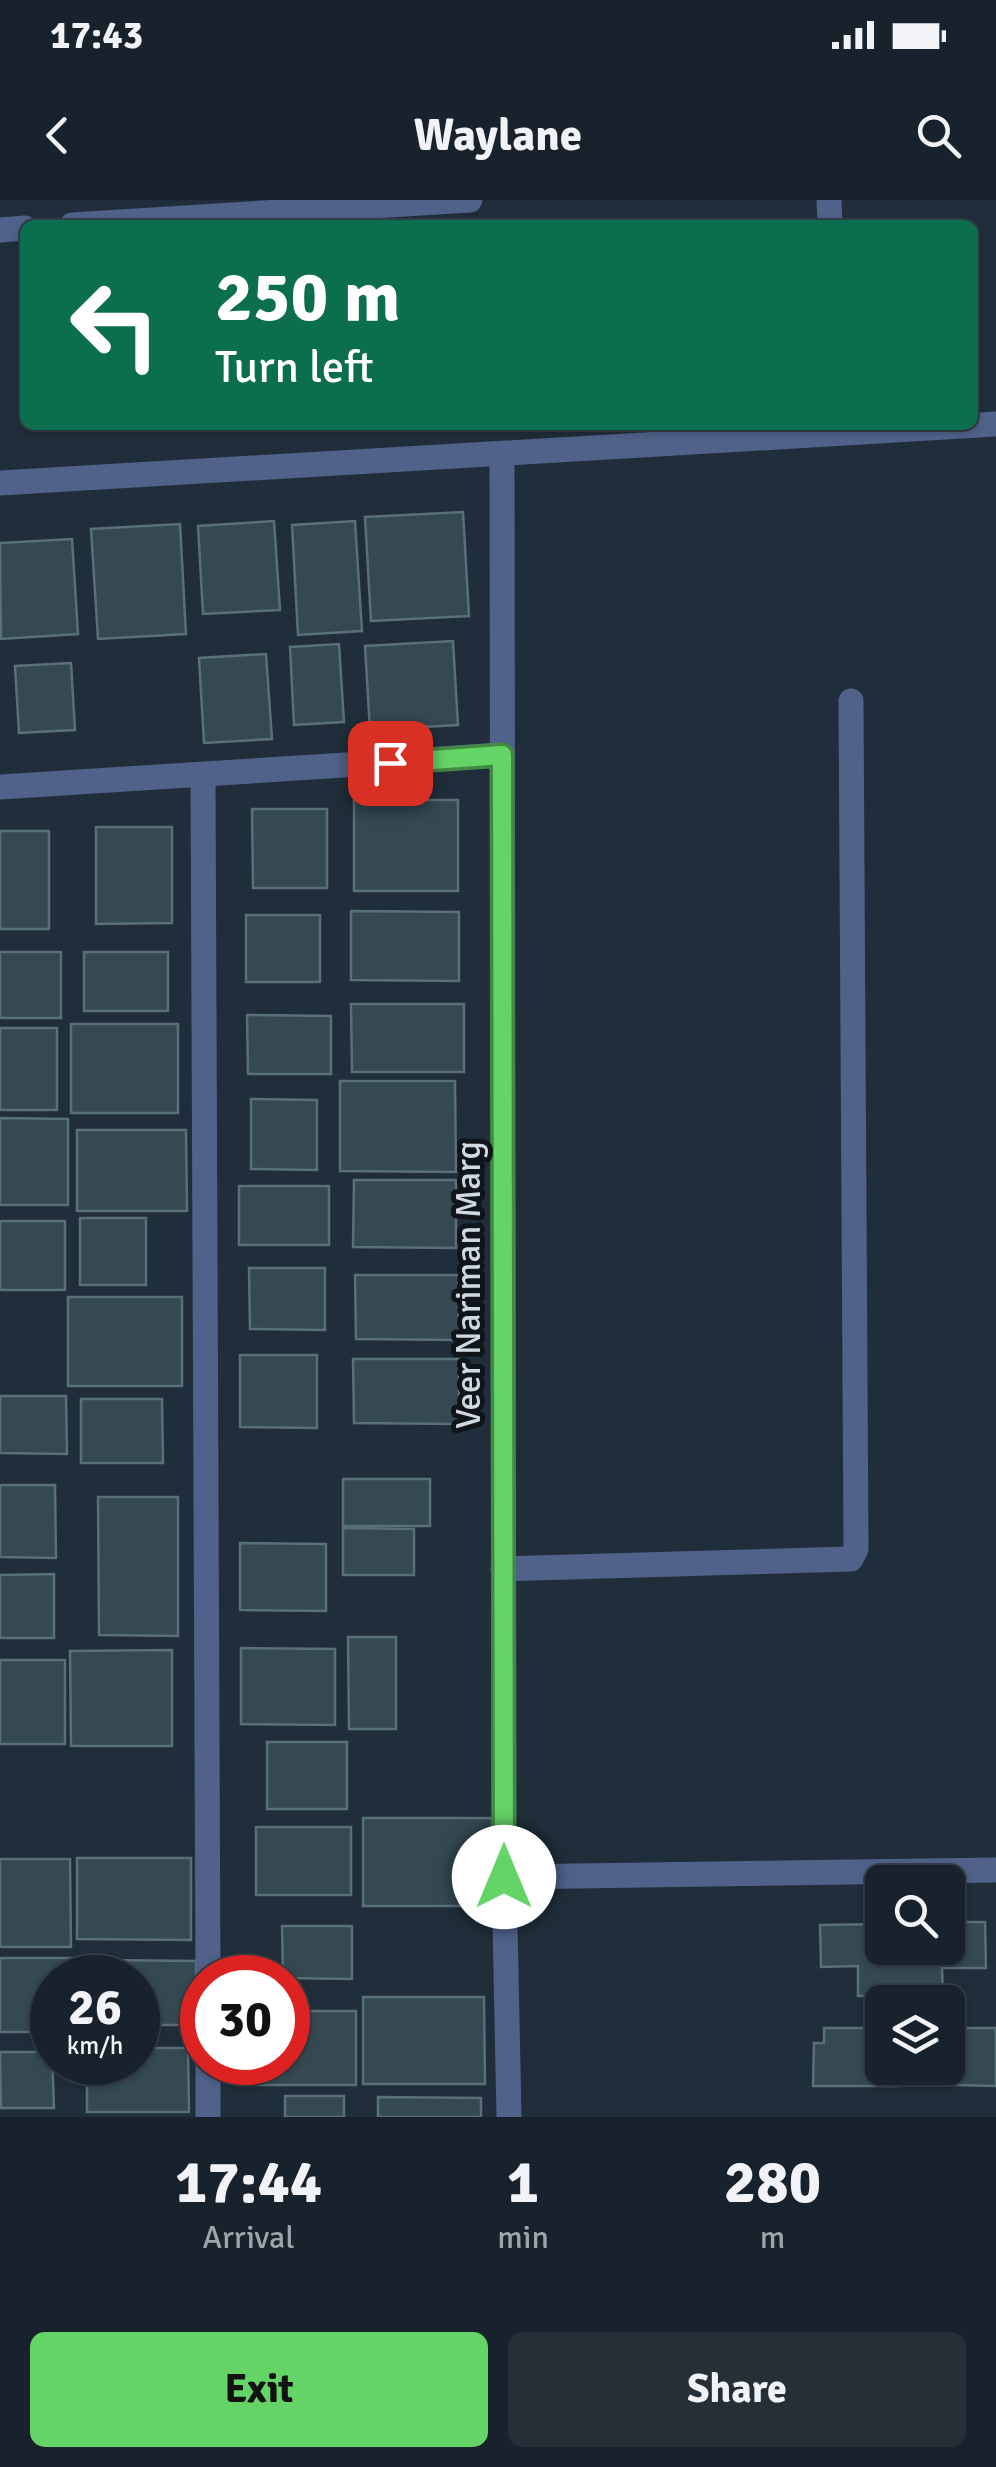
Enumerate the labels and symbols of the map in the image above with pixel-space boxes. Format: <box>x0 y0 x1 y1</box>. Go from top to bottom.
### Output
pin <box>348 721 433 806</box>
street label: Veer Nariman Marg <box>447 1141 490 1429</box>
position arrow <box>452 1825 556 1929</box>
speed limit sign: 30 <box>180 1955 310 2085</box>

